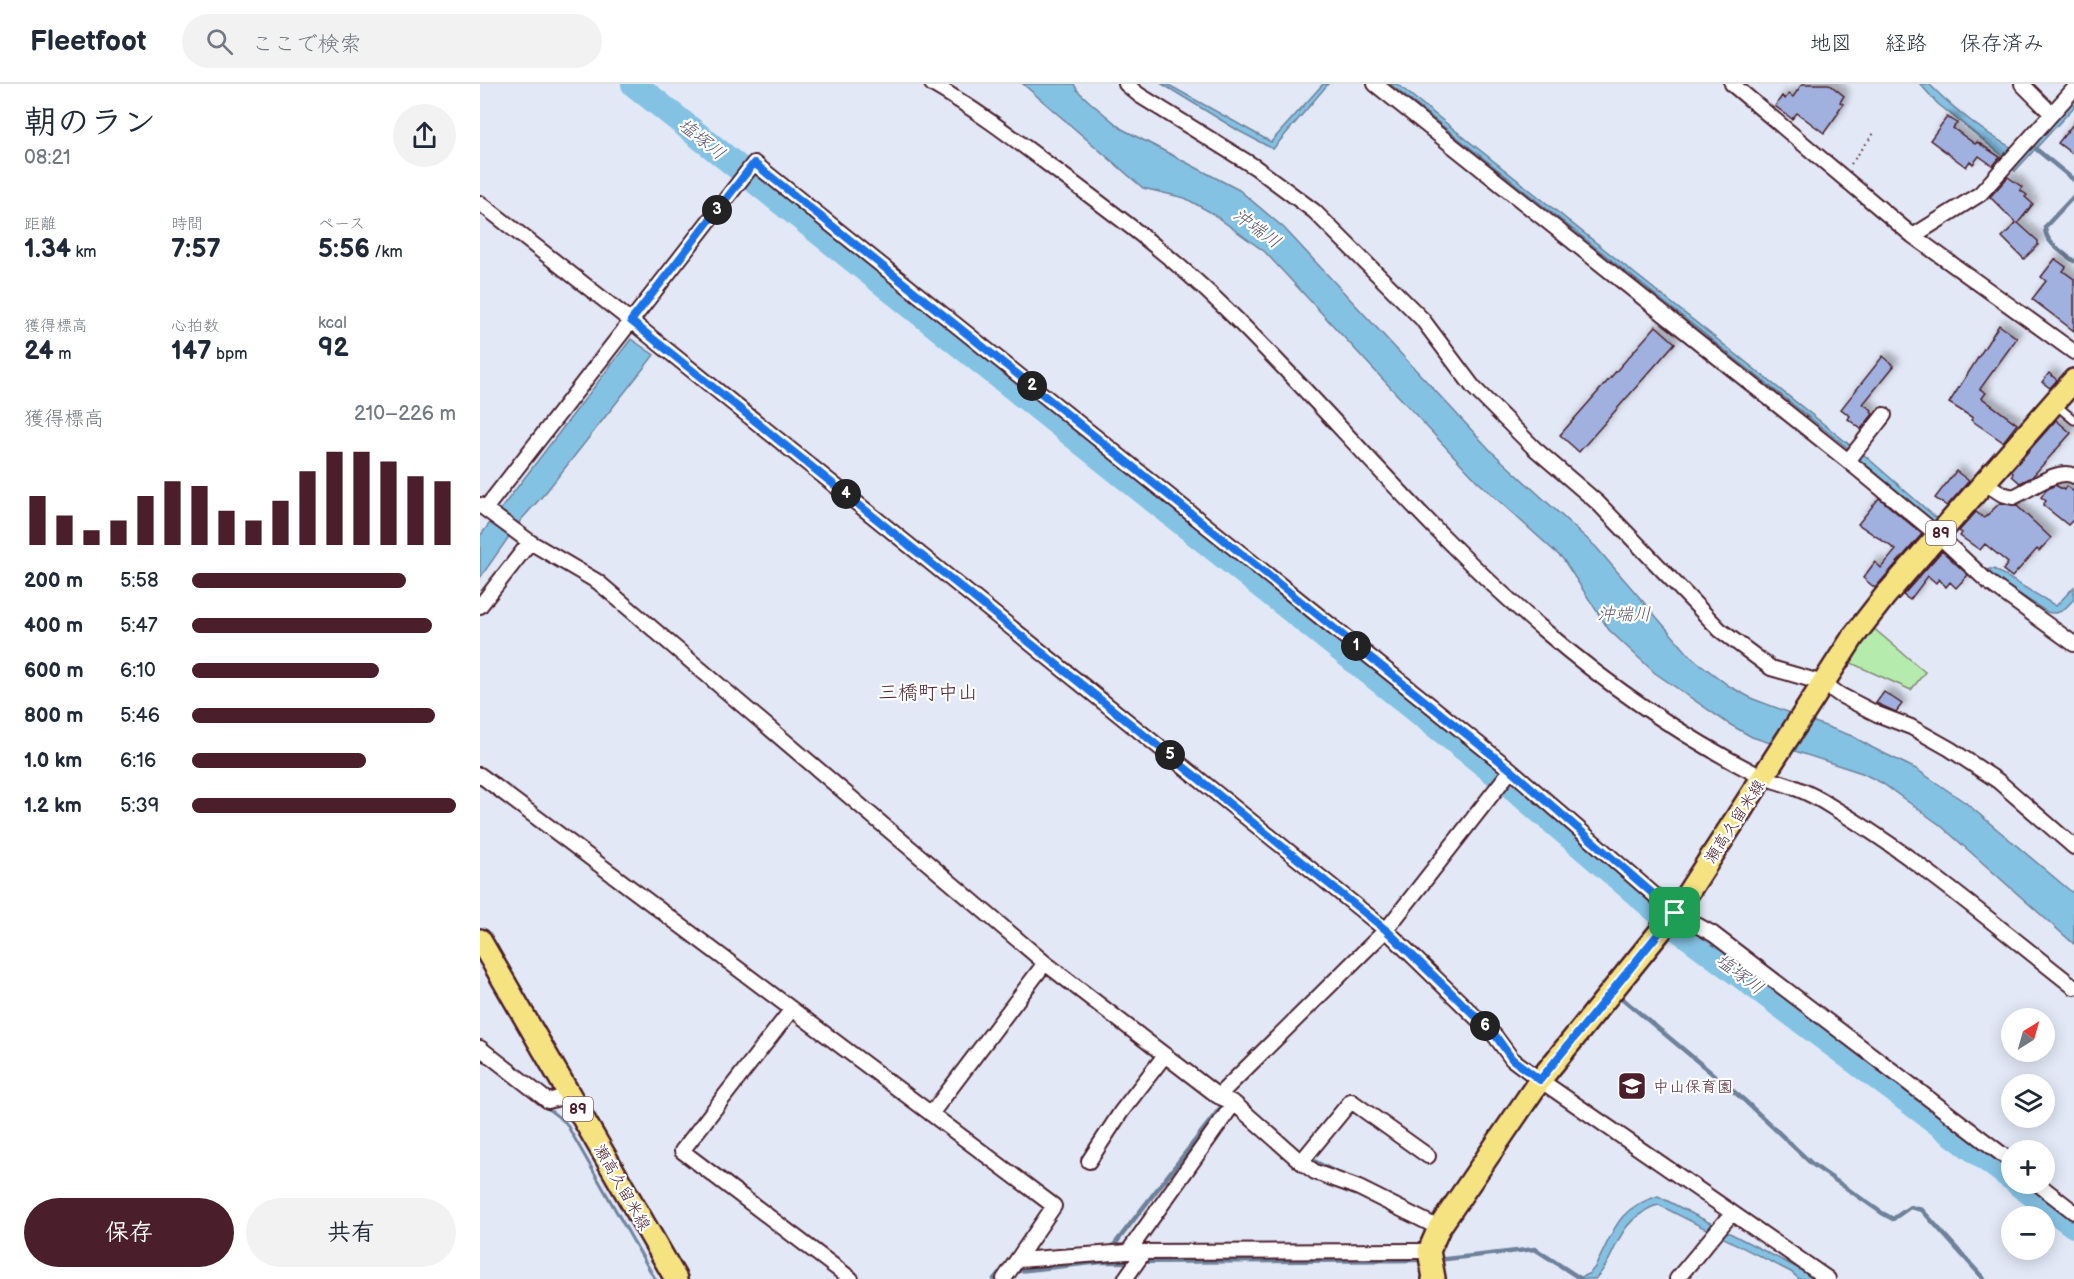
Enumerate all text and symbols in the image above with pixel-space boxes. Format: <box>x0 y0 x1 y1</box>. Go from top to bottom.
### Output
search box <box>182 14 602 68</box>
text: Fleetfoot <box>30 25 146 58</box>
icon: search <box>203 25 236 58</box>
text: ここで検索 <box>251 31 361 58</box>
text: 地図 <box>1810 31 1852 56</box>
text: 経路 <box>1885 31 1927 56</box>
text: 保存済み <box>1960 31 2044 56</box>
text: 朝のラン <box>24 103 156 143</box>
button: share <box>393 104 456 167</box>
water label: 塩塚川 <box>674 114 729 165</box>
text: 08:21 <box>24 146 71 170</box>
pin: 3 <box>702 195 732 225</box>
text: 3 <box>712 200 722 219</box>
water label: 沖端川 <box>1229 204 1285 253</box>
text: 距離 <box>24 215 56 234</box>
text: 時間 <box>171 215 203 234</box>
text: ペース <box>318 215 365 234</box>
text: 1.34 <box>24 234 71 265</box>
text: 7:57 <box>171 234 221 265</box>
text: 5:56 <box>318 234 370 265</box>
text: km <box>71 243 97 262</box>
text: /km <box>370 243 403 262</box>
text: kcal <box>318 314 347 333</box>
text: 獲得標高 <box>24 317 88 336</box>
text: 心拍数 <box>171 317 219 336</box>
text: 92 <box>318 333 349 364</box>
text: 24 <box>24 336 54 367</box>
text: 147 <box>171 336 212 367</box>
text: m <box>54 345 71 364</box>
text: bpm <box>212 345 247 364</box>
pin: 2 <box>1017 371 1047 401</box>
text: 2 <box>1027 376 1037 395</box>
text: 210–226 m <box>354 402 456 426</box>
text: 獲得標高 <box>24 407 104 431</box>
pin: 4 <box>831 479 861 509</box>
text: 4 <box>841 484 851 503</box>
road number: 89 <box>1926 521 1956 545</box>
text: 200 m <box>24 569 83 593</box>
text: 5:58 <box>120 569 159 593</box>
water label: 沖端川 <box>1597 604 1651 625</box>
text: 400 m <box>24 614 83 638</box>
text: 5:47 <box>120 614 158 638</box>
pin: 1 <box>1341 631 1371 661</box>
text: 1 <box>1353 636 1359 655</box>
text: 600 m <box>24 659 84 683</box>
text: 6:10 <box>120 659 156 683</box>
district label: 三橋町中山 <box>878 681 978 705</box>
text: 800 m <box>24 704 83 728</box>
text: 5:46 <box>120 704 160 728</box>
pin: 5 <box>1155 740 1185 770</box>
text: 5 <box>1165 745 1175 764</box>
text: 1.0 km <box>24 749 82 773</box>
text: 6:16 <box>120 749 156 773</box>
street label: 瀬高久留米線 <box>1701 776 1769 867</box>
text: 1.2 km <box>24 794 82 818</box>
text: 5:39 <box>120 794 159 818</box>
pin <box>1649 887 1700 938</box>
icon: arrive <box>1658 896 1691 929</box>
water label: 塩塚川 <box>1712 950 1768 999</box>
north arrow <box>2001 1008 2055 1062</box>
map controls <box>2001 1008 2055 1260</box>
pin: 6 <box>1470 1011 1500 1041</box>
text: 6 <box>1480 1016 1490 1035</box>
school or university icon: 中山保育園 <box>1616 1070 1648 1102</box>
button: layers <box>2001 1074 2055 1128</box>
place label: 中山保育園 <box>1653 1078 1733 1097</box>
road number: 89 <box>563 1097 593 1121</box>
button: + <box>2001 1140 2055 1194</box>
street label: 瀬高久留米線 <box>589 1141 654 1234</box>
button: 保存 <box>24 1198 234 1267</box>
button: 共有 <box>246 1198 456 1267</box>
button: − <box>2001 1206 2055 1260</box>

